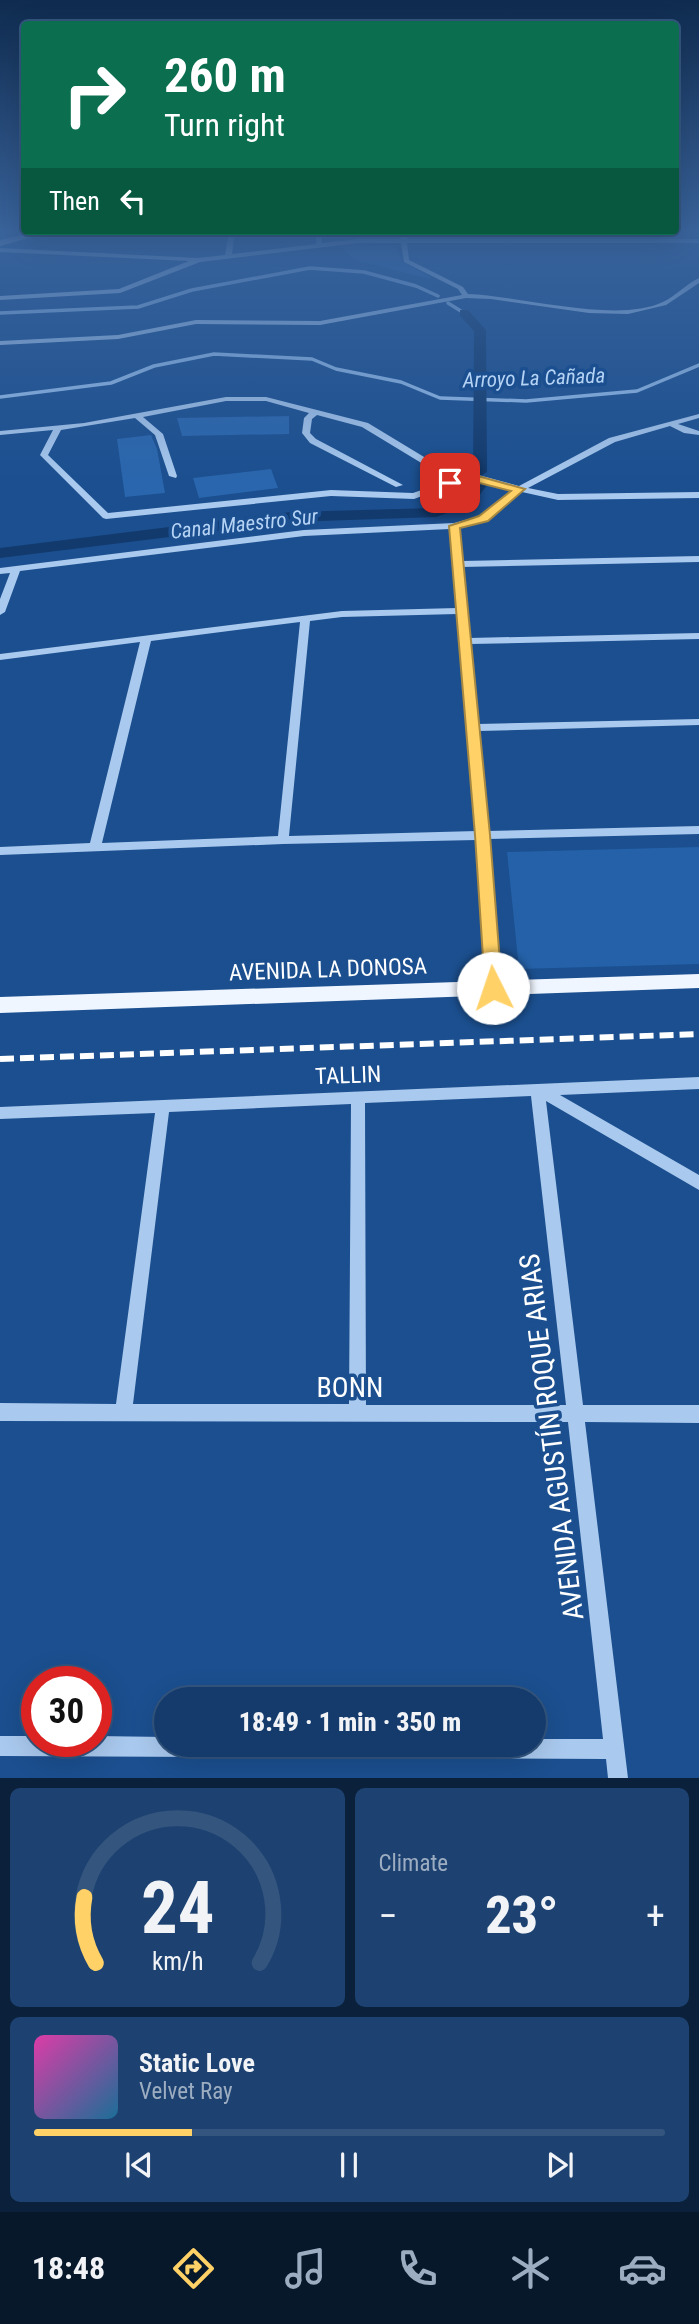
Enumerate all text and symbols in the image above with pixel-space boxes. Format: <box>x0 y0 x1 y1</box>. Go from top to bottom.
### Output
text: 260 m <box>164 47 286 104</box>
icon: right <box>49 49 140 140</box>
text: Turn right <box>164 106 285 144</box>
icon: left <box>114 182 152 220</box>
text: Then <box>49 186 100 216</box>
water label: Arroyo La Cañada <box>461 364 606 393</box>
pin <box>420 453 480 513</box>
icon: arrive <box>431 464 469 502</box>
water label: Canal Maestro Sur <box>169 504 320 544</box>
position arrow <box>456 951 530 1025</box>
street label: AVENIDA LA DONOSA <box>229 953 427 986</box>
street label: TALLIN <box>314 1061 382 1090</box>
street label: AVENIDA AGUSTÍN ROQUE ARIAS <box>513 1252 590 1622</box>
street label: BONN <box>317 1371 383 1404</box>
speed limit sign: 30 <box>21 1666 112 1757</box>
text: 18:49 · 1 min · 350 m <box>239 1707 461 1737</box>
text: Climate <box>379 1850 448 1877</box>
text: 24 <box>140 1866 214 1952</box>
text: 23° <box>485 1885 558 1946</box>
text: − <box>379 1894 398 1938</box>
text: + <box>646 1894 665 1938</box>
text: km/h <box>152 1947 203 1976</box>
text: Static Love <box>139 2048 255 2078</box>
text: Velvet Ray <box>139 2078 233 2105</box>
icon: previous <box>120 2146 158 2184</box>
icon: pause <box>330 2146 368 2184</box>
icon: next <box>541 2146 579 2184</box>
icon: directions <box>169 2244 218 2293</box>
icon: music <box>281 2244 330 2293</box>
icon: phone <box>393 2244 442 2293</box>
icon: climate <box>506 2244 555 2293</box>
icon: car <box>618 2244 667 2293</box>
text: 18:48 <box>32 2249 105 2287</box>

